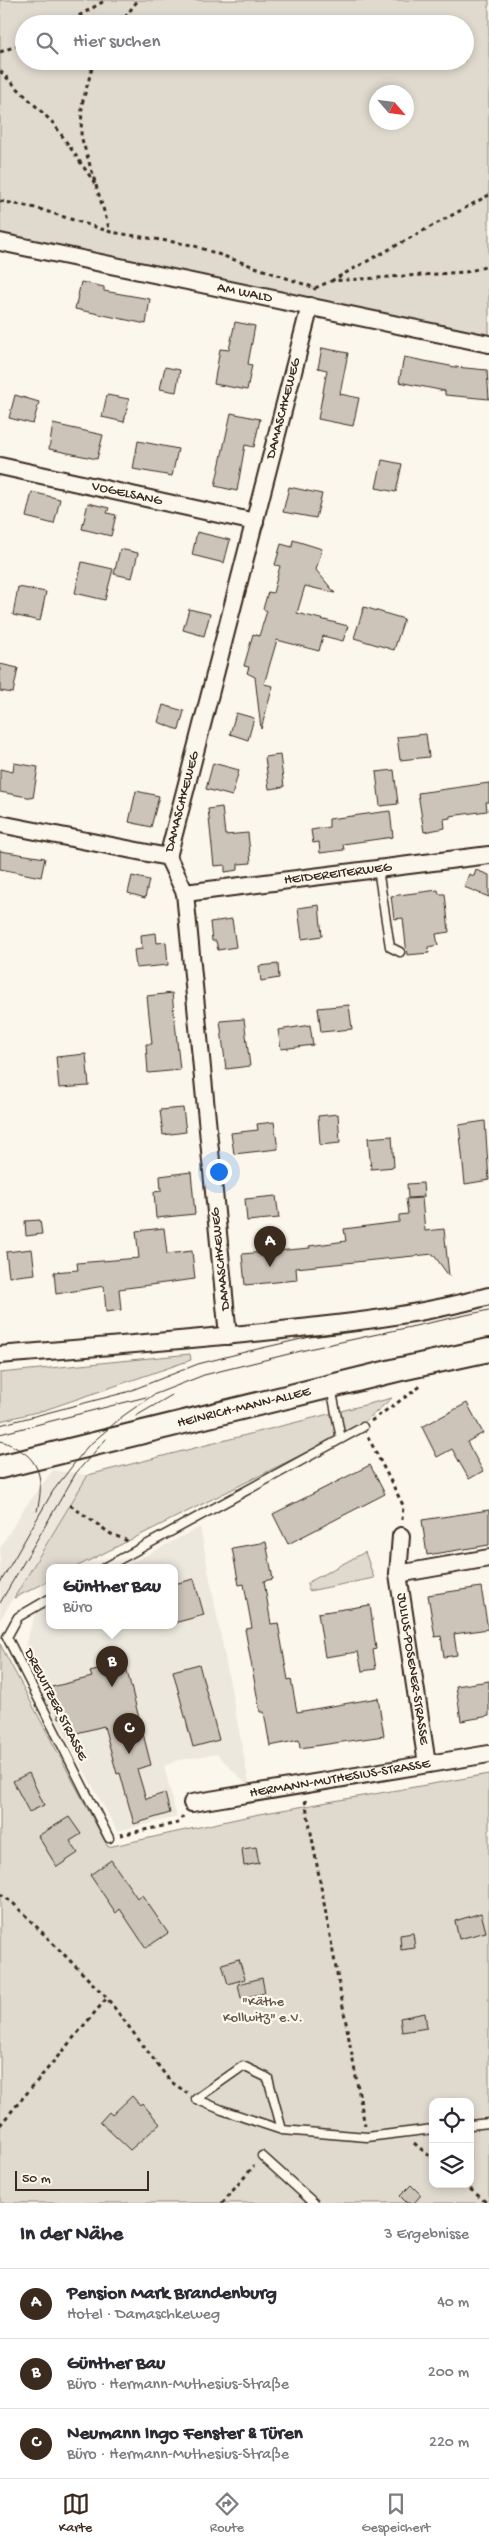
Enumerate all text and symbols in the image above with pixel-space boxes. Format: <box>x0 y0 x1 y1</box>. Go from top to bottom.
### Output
search box <box>15 15 474 70</box>
icon: search <box>33 29 61 57</box>
text: Hier suchen <box>73 31 160 54</box>
north arrow <box>369 85 414 130</box>
street label: AM WALD <box>216 279 275 307</box>
street label: DAMASCHKEWEG <box>262 355 305 462</box>
street label: VOGELSANG <box>89 478 165 510</box>
street label: DAMASCHKEWEG <box>161 748 204 855</box>
street label: HEIDEREITERWEG <box>283 859 394 889</box>
your location <box>206 1159 232 1185</box>
street label: DAMASCHKEWEG <box>207 1206 235 1312</box>
pin: A <box>254 1226 286 1267</box>
street label: HEINRICH-MANN-ALLEE <box>175 1383 313 1432</box>
popup <box>46 1564 178 1629</box>
text: Günther Bau <box>63 1576 161 1599</box>
street label: JULIUS-POSENER-STRASSE <box>392 1592 433 1747</box>
text: Büro <box>63 1599 93 1618</box>
street label: DREWITZER STRASSE <box>19 1645 91 1765</box>
pin: B <box>96 1646 128 1687</box>
pin: C <box>113 1713 145 1754</box>
street label: HERMANN-MUTHESIUS-STRASSE <box>248 1755 433 1802</box>
park label: "Käthe Kollwitz" e.V. <box>223 1994 303 2027</box>
map controls <box>429 2098 474 2188</box>
button: locate <box>429 2098 474 2143</box>
button: layers <box>429 2143 474 2188</box>
scale bar <box>15 2168 149 2191</box>
text: 50 m <box>22 2171 51 2188</box>
text: In der Nähe <box>20 2223 123 2248</box>
text: 3 Ergebnisse <box>384 2226 469 2245</box>
text: Pension Mark Brandenburg <box>67 2283 277 2306</box>
text: A <box>31 2294 41 2313</box>
text: 40 m <box>437 2294 469 2313</box>
text: Hotel · Damaschkeweg <box>67 2306 220 2325</box>
text: Günther Bau <box>67 2353 165 2376</box>
text: B <box>32 2364 40 2383</box>
text: 200 m <box>428 2364 469 2383</box>
text: Büro · Hermann-Muthesius-Straße <box>67 2376 289 2395</box>
text: Neumann Ingo Fenster & Türen <box>67 2423 303 2446</box>
text: C <box>32 2434 40 2453</box>
text: 220 m <box>429 2434 469 2453</box>
text: Büro · Hermann-Muthesius-Straße <box>67 2446 289 2465</box>
tab: Karte <box>59 2490 92 2537</box>
tab: Route <box>210 2490 244 2537</box>
tab: Gespeichert <box>362 2490 430 2537</box>

